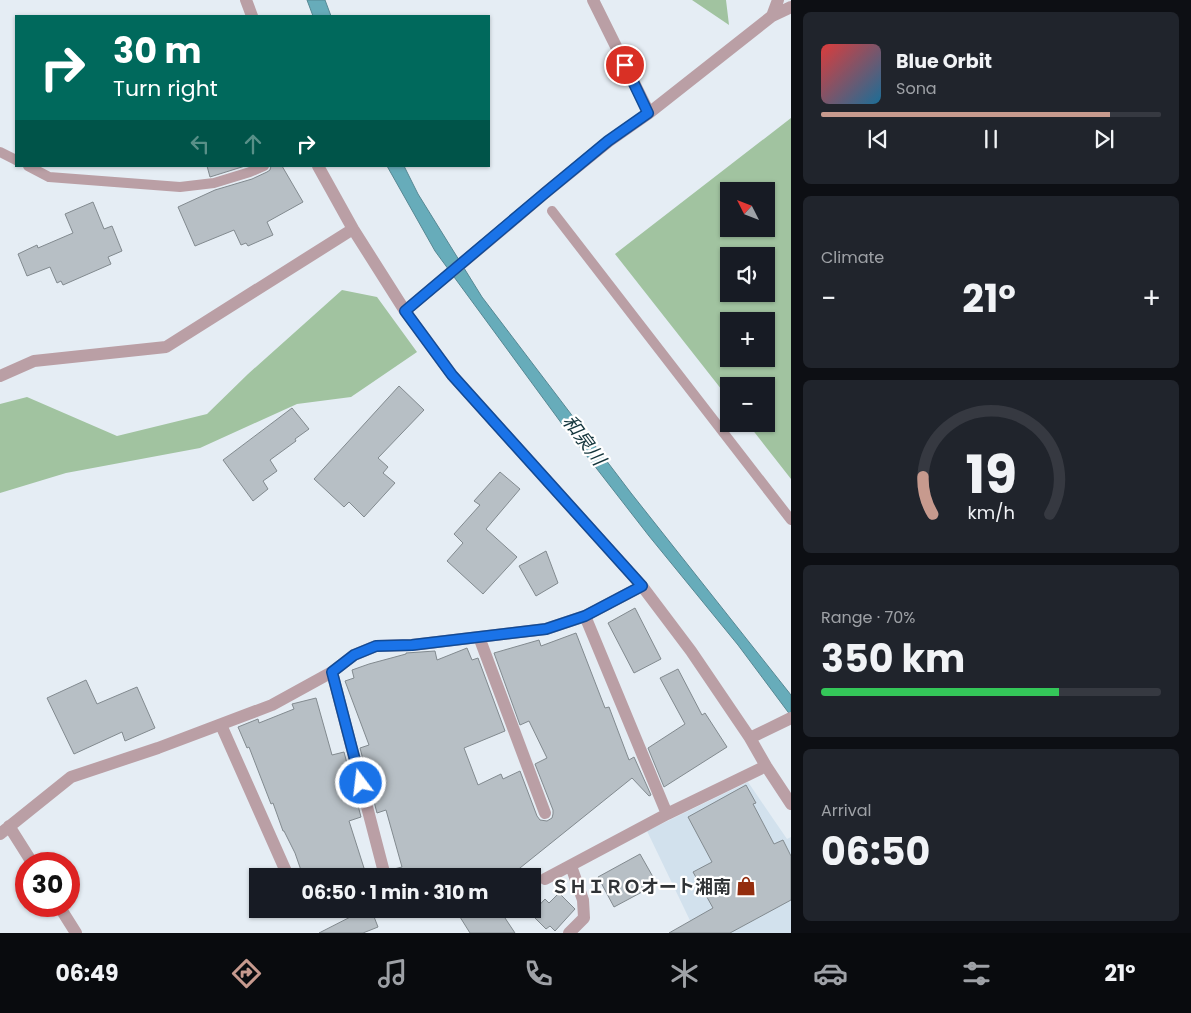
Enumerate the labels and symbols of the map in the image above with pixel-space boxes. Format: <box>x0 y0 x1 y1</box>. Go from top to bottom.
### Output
pin <box>604 44 646 86</box>
north arrow <box>720 182 775 238</box>
water label: 和泉川 <box>556 409 613 472</box>
position arrow <box>334 756 386 808</box>
speed limit sign: 30 <box>15 852 80 917</box>
place label: ＳＨＩＲＯオート湘南 <box>551 874 731 899</box>
shop icon: ＳＨＩＲＯオート湘南 <box>735 875 757 897</box>

